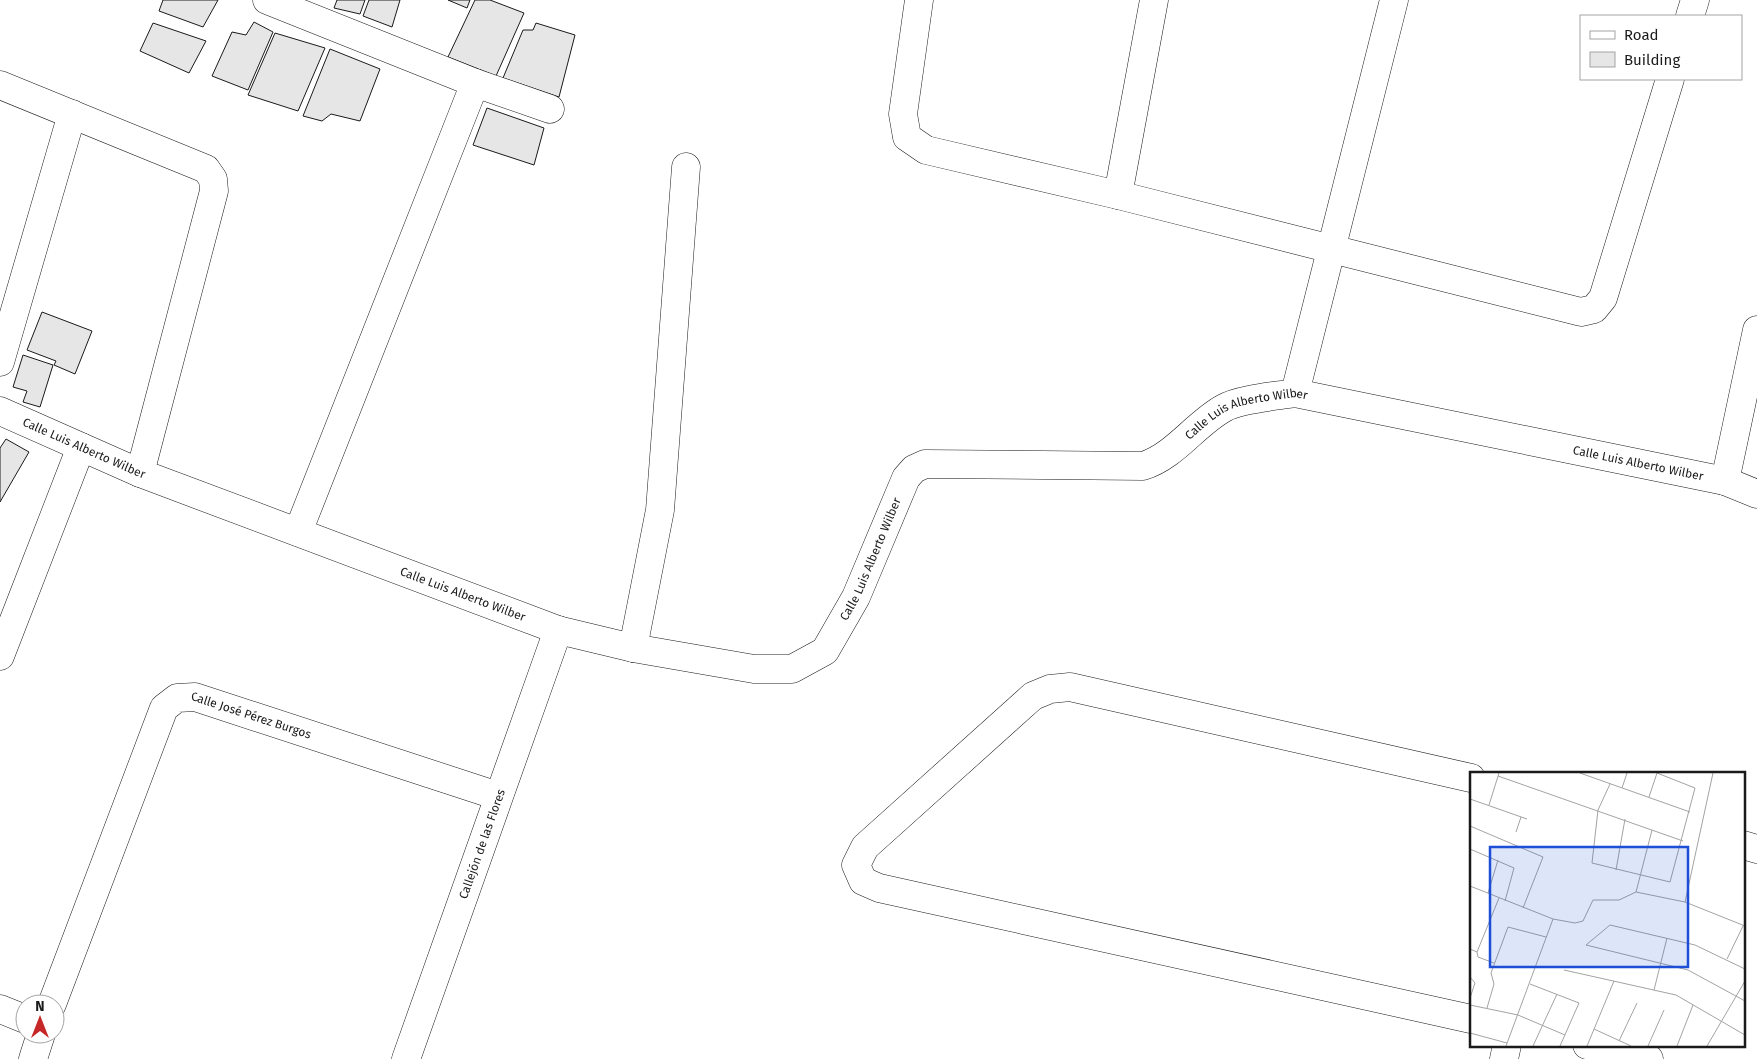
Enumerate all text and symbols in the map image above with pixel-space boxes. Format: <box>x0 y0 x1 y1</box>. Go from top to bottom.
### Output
legend <box>1580 15 1742 80</box>
text: Road <box>1624 26 1659 44</box>
text: Building <box>1624 51 1680 69</box>
street label: Calle Luis Alberto Wilber <box>1182 386 1309 442</box>
street label: Calle Luis Alberto Wilber <box>20 415 148 482</box>
street label: Calle Luis Alberto Wilber <box>1572 443 1705 483</box>
street label: Calle Luis Alberto Wilber <box>837 495 904 623</box>
street label: Calle Luis Alberto Wilber <box>398 564 528 624</box>
street label: Calle José Pérez Burgos <box>191 690 313 742</box>
inset map <box>1470 772 1744 1046</box>
street label: Callejón de las Flores <box>456 787 508 901</box>
north arrow <box>15 994 65 1044</box>
text: N <box>35 998 45 1015</box>

